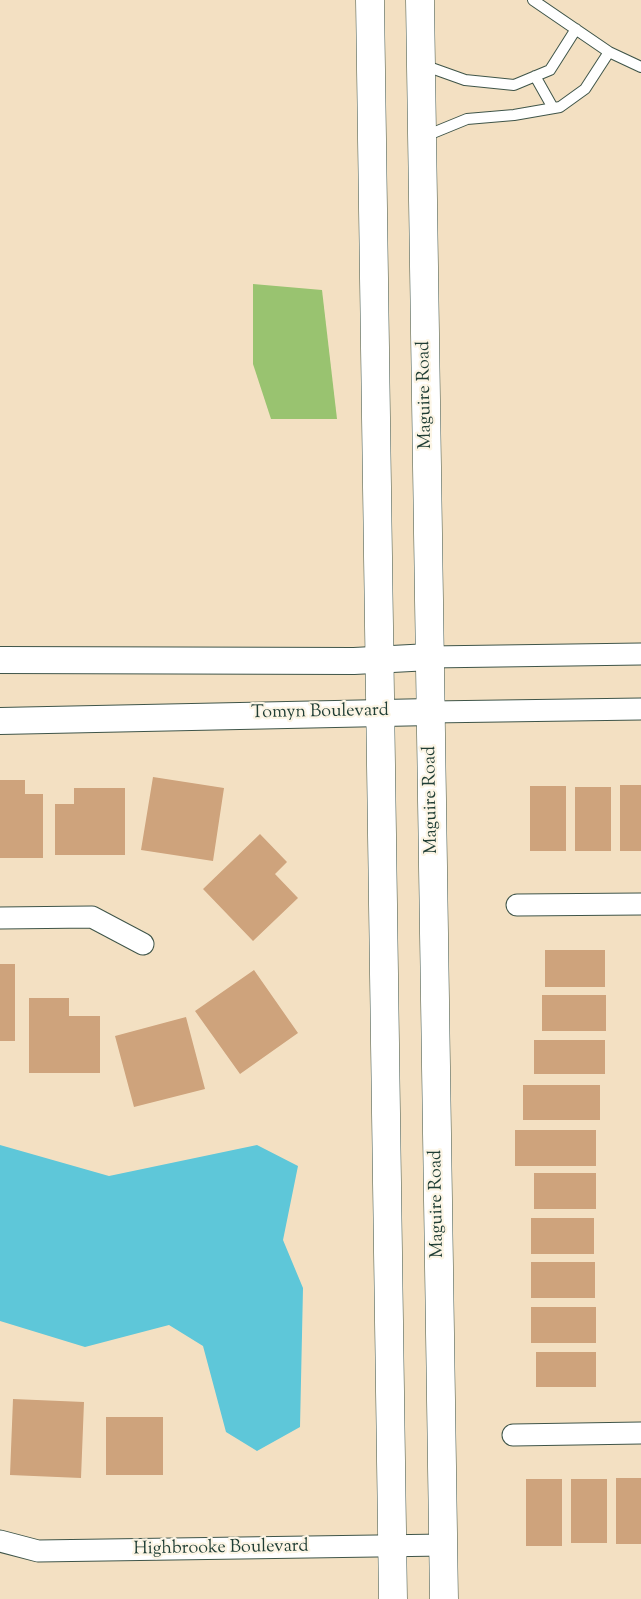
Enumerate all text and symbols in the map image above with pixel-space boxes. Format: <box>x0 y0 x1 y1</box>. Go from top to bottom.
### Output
street label: Maguire Road <box>414 341 438 449</box>
street label: Tomyn Boulevard <box>251 701 389 725</box>
street label: Maguire Road <box>420 746 444 854</box>
street label: Maguire Road <box>426 1150 450 1258</box>
street label: Highbrooke Boulevard <box>133 1537 309 1561</box>

